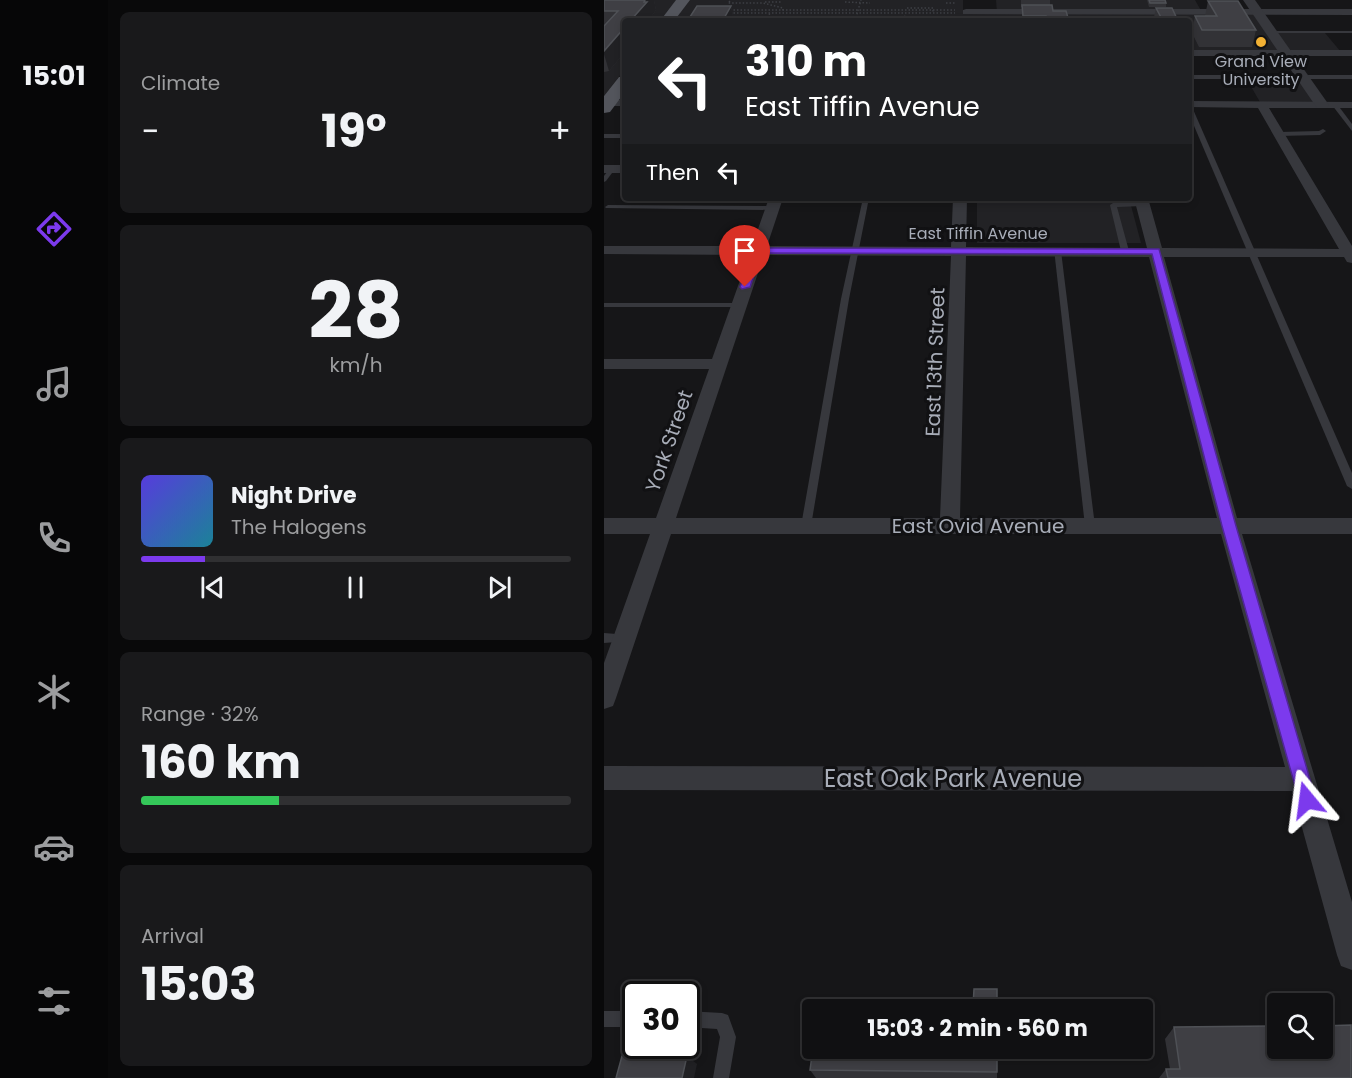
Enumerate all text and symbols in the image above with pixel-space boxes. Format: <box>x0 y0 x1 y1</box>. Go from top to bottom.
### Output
text: 310 m <box>745 32 867 91</box>
marker: Grand View University <box>1254 35 1268 49</box>
icon: left <box>646 42 724 120</box>
place label: Grand View University <box>1215 50 1307 91</box>
text: 15:01 <box>22 57 86 94</box>
text: Climate <box>141 69 220 97</box>
text: East Tiffin Avenue <box>745 88 980 125</box>
text: 19° <box>321 100 387 163</box>
text: − <box>141 108 159 155</box>
text: + <box>548 108 571 155</box>
icon: left <box>712 156 745 189</box>
text: Then <box>646 157 700 188</box>
icon: directions <box>33 208 75 250</box>
street label: East Tiffin Avenue <box>908 222 1048 245</box>
pin <box>719 225 770 287</box>
icon: arrive <box>728 234 761 267</box>
text: 28 <box>308 256 404 365</box>
street label: East 13th Street <box>918 287 952 437</box>
text: km/h <box>329 351 383 379</box>
icon: music <box>33 363 75 405</box>
street label: York Street <box>638 386 700 496</box>
text: Night Drive <box>231 480 357 511</box>
street label: East Ovid Avenue <box>892 512 1064 540</box>
text: The Halogens <box>231 513 367 541</box>
icon: phone <box>33 517 75 559</box>
icon: previous <box>196 571 229 604</box>
icon: pause <box>339 571 372 604</box>
icon: next <box>483 571 516 604</box>
icon: climate <box>33 671 75 713</box>
text: Range · 32% <box>141 700 259 728</box>
text: 160 km <box>141 731 301 794</box>
street label: East Oak Park Avenue <box>824 762 1082 795</box>
position arrow <box>1275 768 1339 832</box>
icon: car <box>33 826 75 868</box>
text: Arrival <box>141 922 204 950</box>
text: 15:03 <box>141 953 257 1016</box>
icon: filters <box>33 980 75 1022</box>
speed limit sign: 30 <box>622 981 700 1059</box>
map controls <box>1267 993 1333 1059</box>
button: search <box>1267 993 1333 1059</box>
text: 15:03 · 2 min · 560 m <box>867 1013 1088 1044</box>

